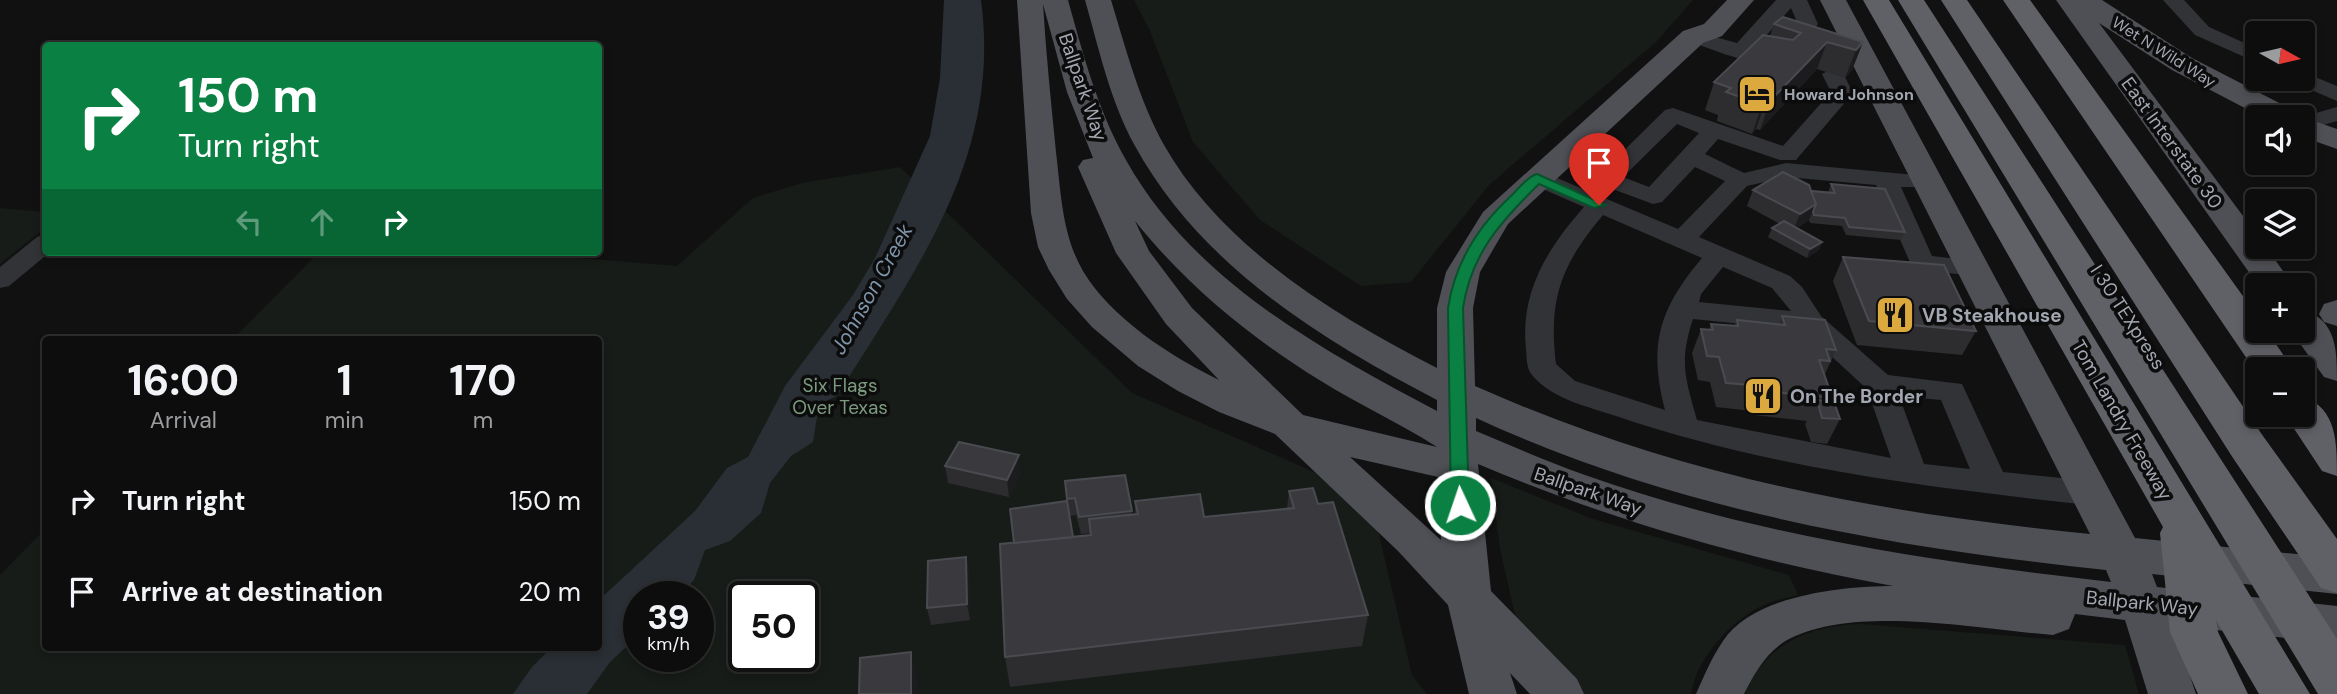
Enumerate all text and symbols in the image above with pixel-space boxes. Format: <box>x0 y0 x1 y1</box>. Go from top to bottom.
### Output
street label: Wet N Wild Way <box>2108 12 2220 92</box>
north arrow <box>2245 21 2315 91</box>
map controls <box>2245 21 2315 427</box>
street label: Ballpark Way <box>1053 30 1113 145</box>
text: 150 m <box>178 63 318 127</box>
icon: right <box>63 70 154 161</box>
street label: East Interstate 30 <box>2116 72 2228 214</box>
hotel icon: Howard Johnson <box>1736 73 1778 115</box>
place label: Howard Johnson <box>1784 84 1914 105</box>
button: sound <box>2245 105 2315 175</box>
text: Turn right <box>178 125 320 167</box>
pin <box>1569 133 1629 205</box>
icon: arrive <box>1580 144 1618 182</box>
button: layers <box>2245 189 2315 259</box>
icon: left <box>230 203 268 241</box>
icon: ahead <box>303 203 341 241</box>
icon: right <box>376 203 414 241</box>
water label: Johnson Creek <box>825 219 919 359</box>
street label: I 30 TEXpress <box>2085 260 2171 374</box>
button: + <box>2245 273 2315 343</box>
restaurant icon: VB Steakhouse <box>1874 294 1916 336</box>
place label: VB Steakhouse <box>1922 303 2062 328</box>
street label: Tom Landry Freeway <box>2066 335 2178 505</box>
text: 16:00 <box>127 353 239 408</box>
text: 1 <box>337 353 352 408</box>
text: 170 <box>449 353 517 408</box>
button: − <box>2245 357 2315 427</box>
park label: Six Flags Over Texas <box>792 373 888 420</box>
restaurant icon: On The Border <box>1742 375 1784 417</box>
place label: On The Border <box>1790 384 1923 409</box>
text: Arrival <box>150 405 217 435</box>
text: min <box>325 405 364 435</box>
text: m <box>473 405 493 435</box>
street label: Ballpark Way <box>1531 461 1646 521</box>
position arrow <box>1423 468 1497 542</box>
icon: right <box>63 482 101 520</box>
text: Turn right <box>122 484 246 518</box>
text: 150 m <box>509 484 581 518</box>
icon: arrive <box>63 573 101 611</box>
text: Arrive at destination <box>122 575 383 609</box>
text: 20 m <box>518 575 581 609</box>
speed limit sign: 50 <box>728 581 819 672</box>
street label: Ballpark Way <box>2085 585 2200 621</box>
text: 39 <box>647 594 690 640</box>
text: km/h <box>647 632 690 656</box>

